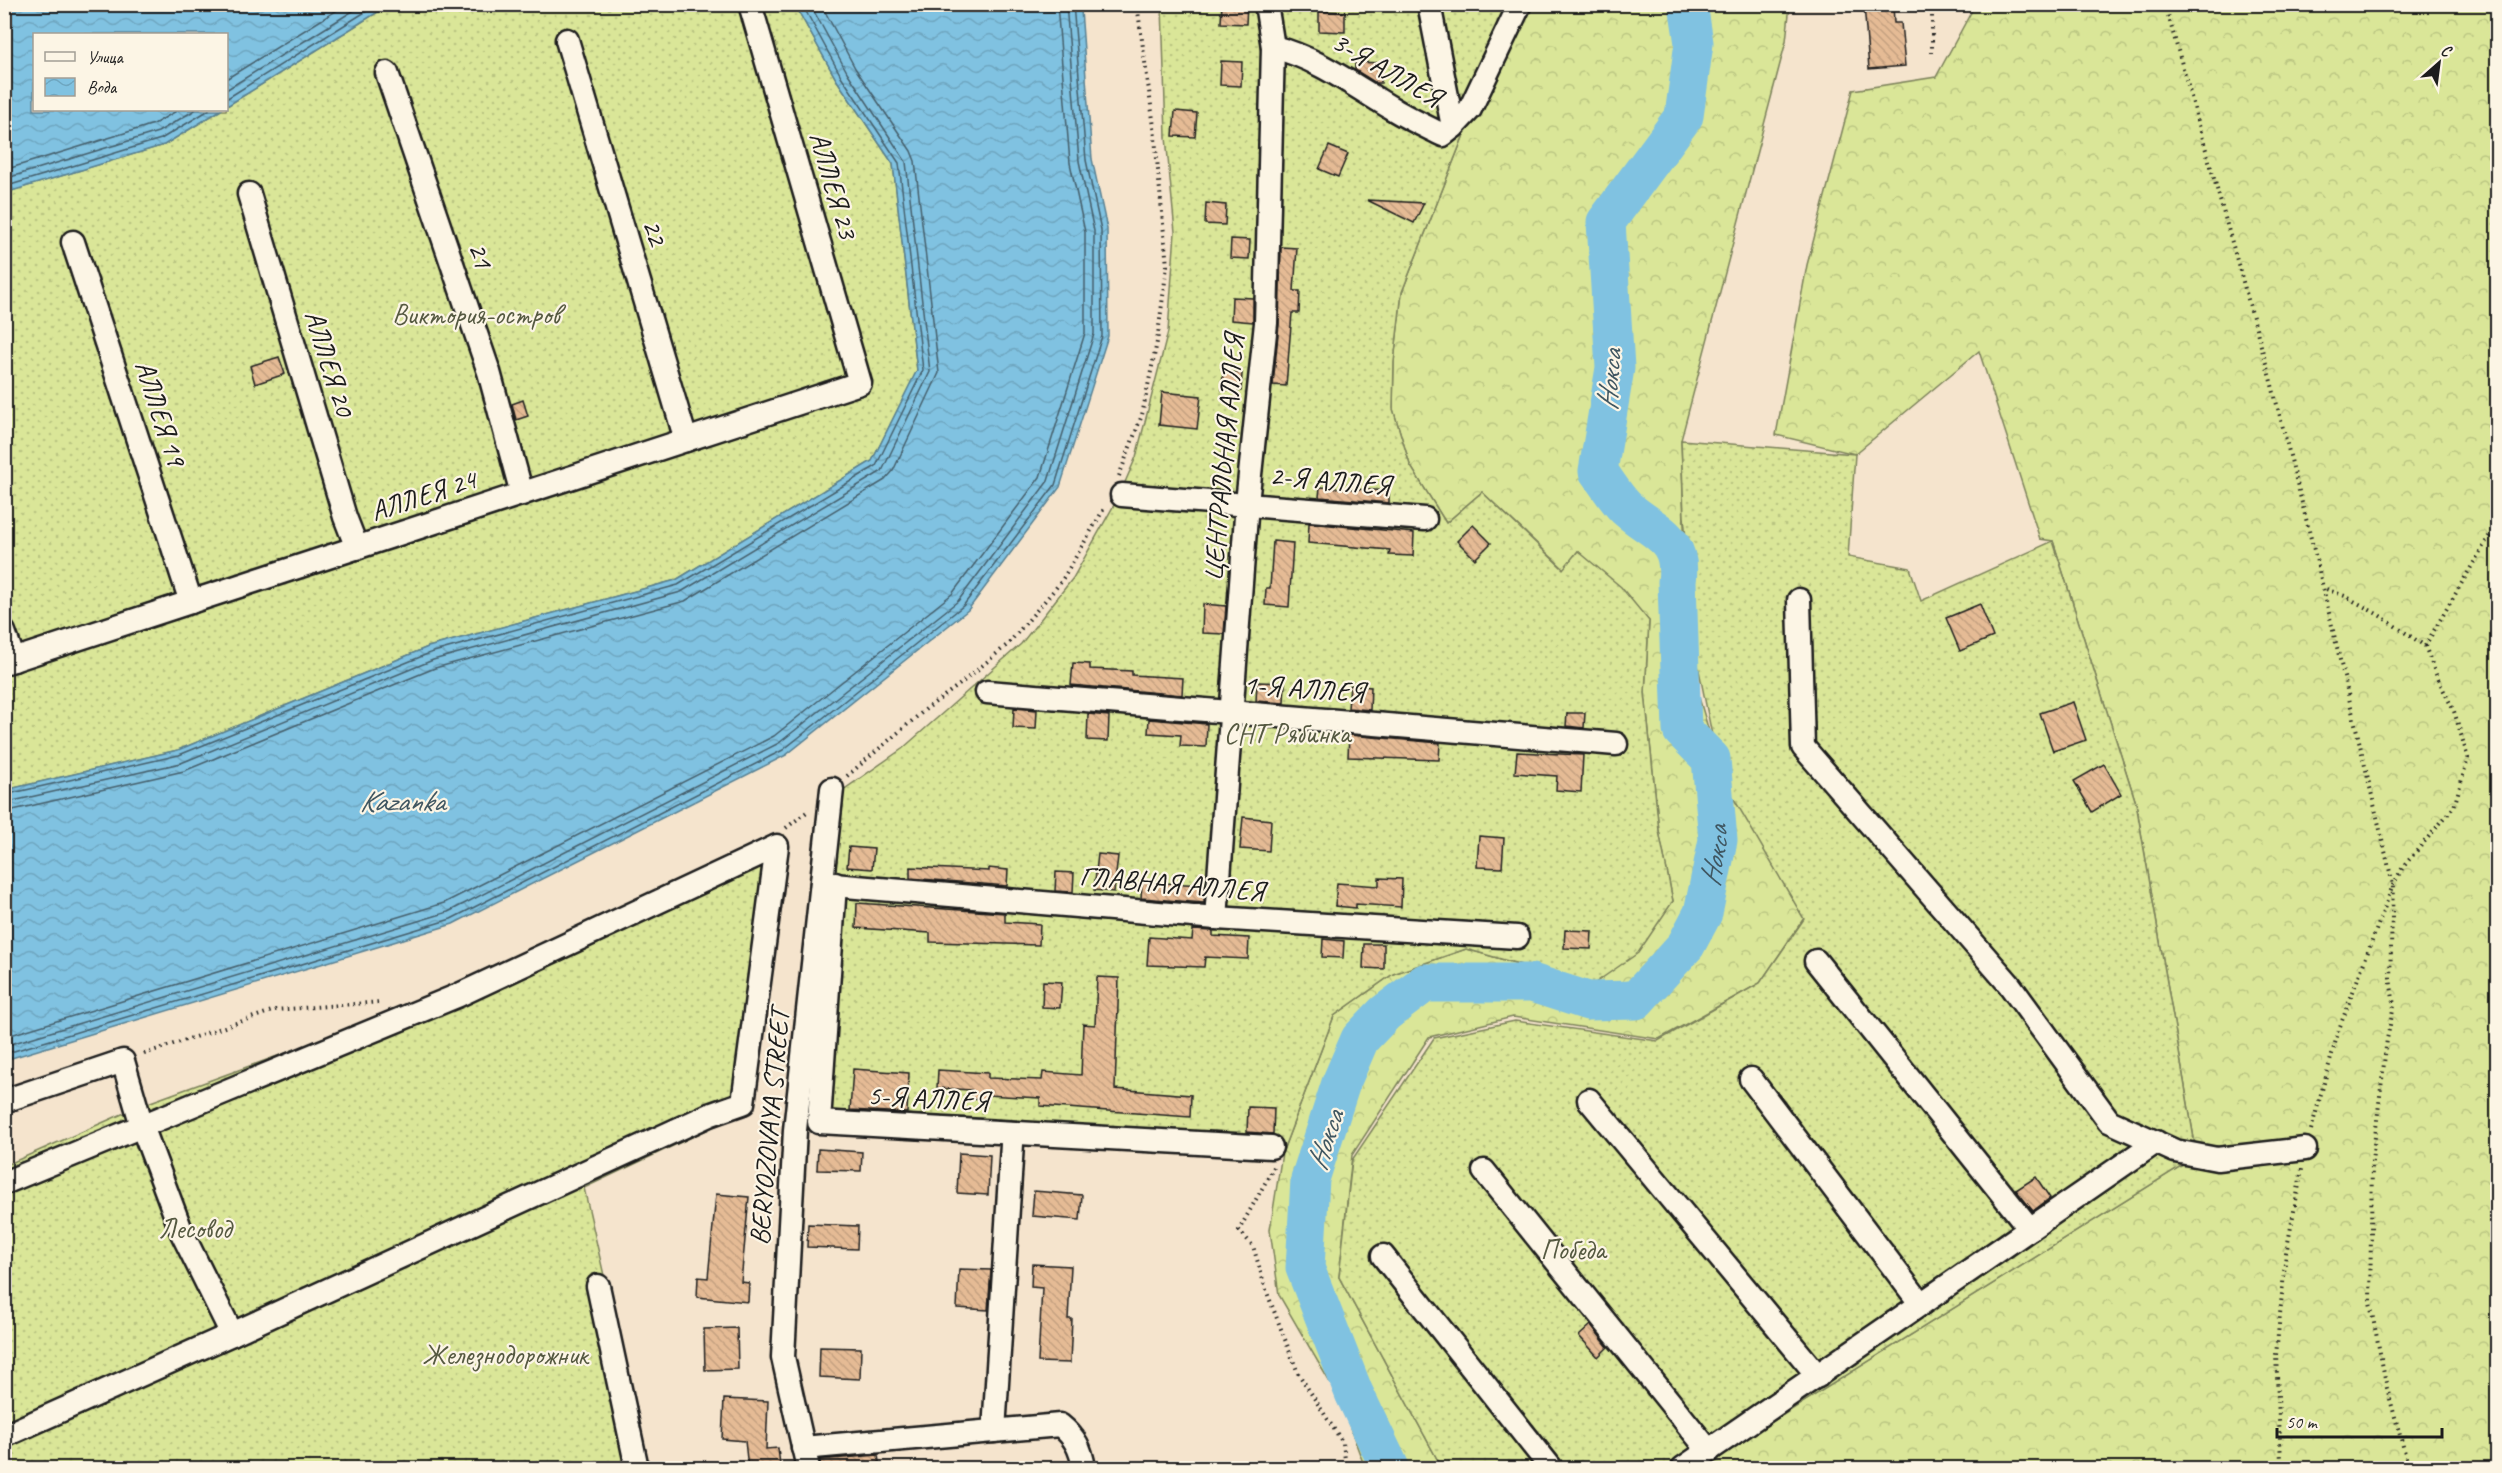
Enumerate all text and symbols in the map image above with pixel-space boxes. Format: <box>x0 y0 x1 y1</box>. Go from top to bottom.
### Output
street label: 3-Я АЛЛЕЯ <box>1326 24 1452 117</box>
legend <box>33 33 228 111</box>
north arrow <box>2409 33 2469 93</box>
text: С <box>2437 40 2456 62</box>
text: Улица <box>87 46 124 68</box>
text: Вода <box>87 76 118 98</box>
street label: АЛЛЕЯ 23 <box>802 128 866 244</box>
street label: 22 <box>635 215 676 251</box>
street label: 21 <box>460 237 502 274</box>
park label: Виктория-остров <box>392 297 566 332</box>
street label: АЛЛЕЯ 20 <box>297 306 363 423</box>
street label: ЦЕНТРАЛЬНАЯ АЛЛЕЯ <box>1195 329 1252 583</box>
water label: Нокса <box>1587 345 1631 412</box>
street label: АЛЛЕЯ 19 <box>128 356 195 472</box>
street label: 2-Я АЛЛЕЯ <box>1268 457 1396 503</box>
street label: АЛЛЕЯ 24 <box>366 461 482 528</box>
street label: 1-Я АЛЛЕЯ <box>1243 666 1370 710</box>
park label: СНТ Рябинка <box>1224 716 1353 751</box>
water label: Kazanka <box>359 782 448 820</box>
water label: Нокса <box>1690 822 1738 889</box>
street label: ГЛАВНАЯ АЛЛЕЯ <box>1078 858 1270 909</box>
street label: BERYOZOVAYA STREET <box>741 1001 797 1246</box>
street label: 5-Я АЛЛЕЯ <box>867 1077 994 1119</box>
water label: Нокса <box>1297 1103 1354 1175</box>
park label: Лесовод <box>159 1211 234 1246</box>
park label: Победа <box>1541 1232 1608 1267</box>
park label: Железнодорожник <box>422 1337 591 1372</box>
scale bar <box>2277 1401 2442 1439</box>
text: 50 m <box>2286 1411 2319 1433</box>

